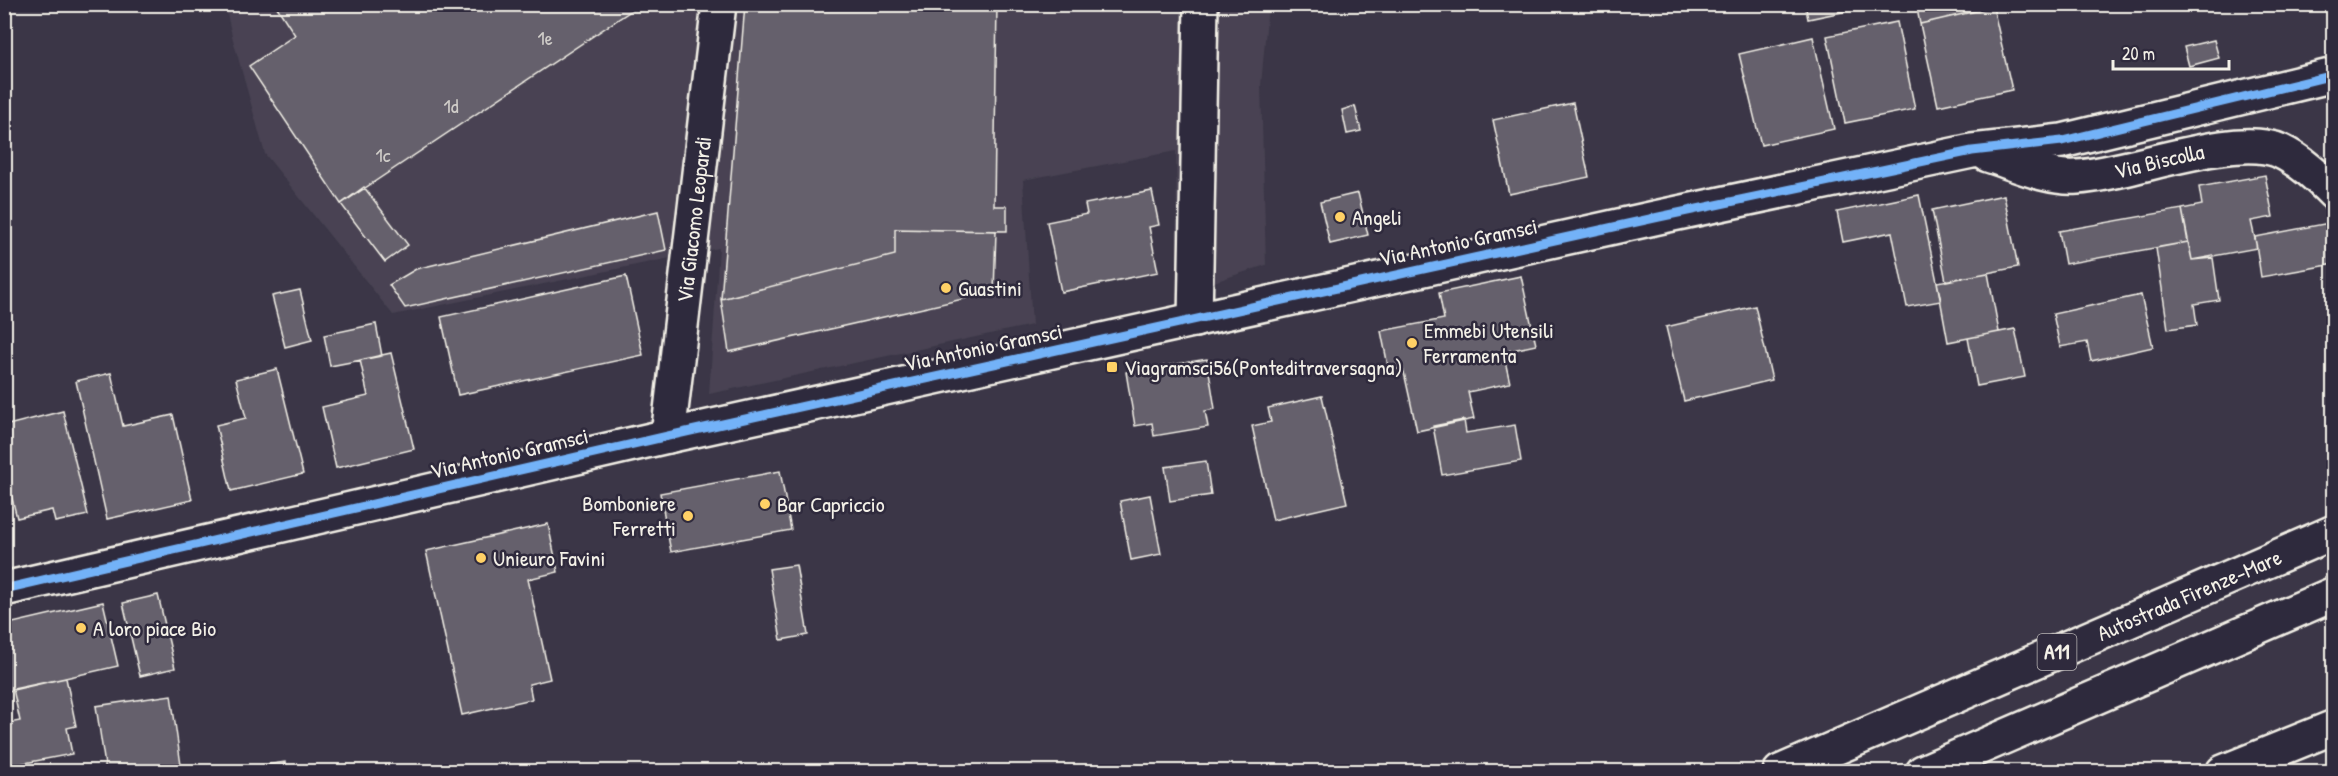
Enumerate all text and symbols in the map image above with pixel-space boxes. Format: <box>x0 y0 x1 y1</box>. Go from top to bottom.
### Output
house number: 1e <box>537 24 553 51</box>
scale bar <box>2113 33 2228 71</box>
text: 20 m <box>2122 41 2155 66</box>
house number: 1d <box>443 92 459 119</box>
street label: Via Giacomo Leopardi <box>669 135 718 304</box>
street label: Via Biscolla <box>2111 136 2207 186</box>
house number: 1c <box>375 141 391 168</box>
place label: Angeli <box>1352 202 1402 232</box>
marker: Angeli <box>1333 210 1347 224</box>
street label: Via Antonio Gramsci <box>1376 211 1540 273</box>
place label: Guastini <box>958 273 1022 303</box>
marker: Guastini <box>939 281 953 295</box>
place label: Emmebi Utensili Ferramenta <box>1423 315 1554 370</box>
street label: Via Antonio Gramsci <box>901 316 1065 378</box>
marker: Emmebi Utensili Ferramenta <box>1405 336 1419 350</box>
place label: Viagramsci56(Ponteditraversagna) <box>1124 352 1403 382</box>
marker: Viagramsci56(Ponteditraversagna) <box>1105 360 1119 374</box>
street label: Via Antonio Gramsci <box>427 420 591 486</box>
place label: Bomboniere Ferretti <box>582 488 676 543</box>
place label: Bar Capriccio <box>777 489 885 519</box>
marker: Bar Capriccio <box>758 497 772 511</box>
marker: Bomboniere Ferretti <box>681 509 695 523</box>
street label: Autostrada Firenze-Mare <box>2092 542 2286 648</box>
place label: Unieuro Favini <box>493 543 605 573</box>
marker: Unieuro Favini <box>474 551 488 565</box>
place label: A loro piace Bio <box>93 613 216 643</box>
marker: A loro piace Bio <box>74 621 88 635</box>
road number: A11 <box>2038 634 2076 670</box>

